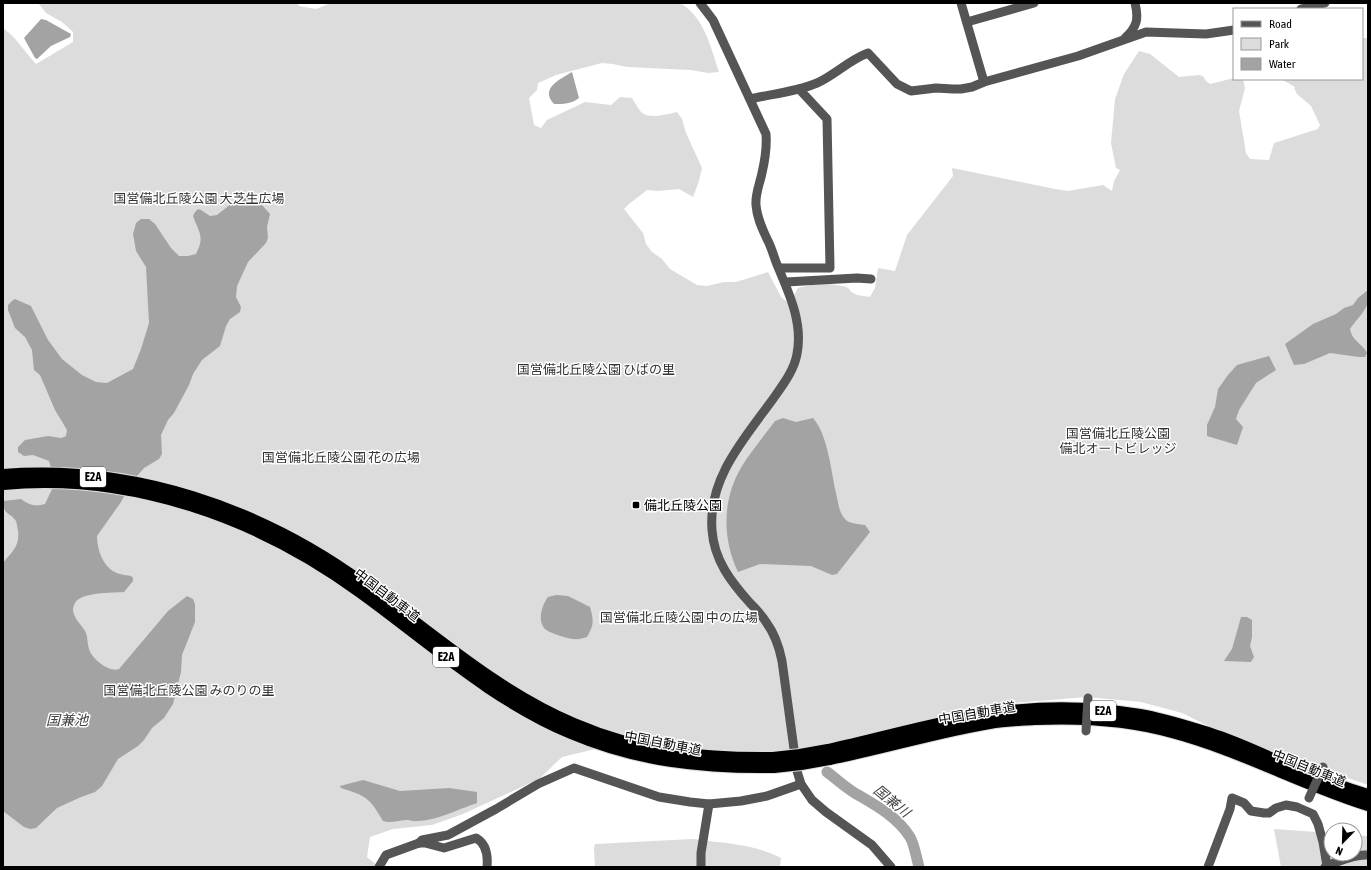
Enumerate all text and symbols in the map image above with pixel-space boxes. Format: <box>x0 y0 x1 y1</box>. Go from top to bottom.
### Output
legend <box>1233 8 1363 80</box>
text: Road <box>1269 17 1292 31</box>
text: Park <box>1269 37 1290 51</box>
text: Water <box>1269 57 1296 71</box>
park label: 国営備北丘陵公園 大芝生広場 <box>114 191 284 206</box>
park label: 国営備北丘陵公園 ひばの里 <box>517 362 675 377</box>
park label: 国営備北丘陵公園 備北オートビレッジ <box>1059 426 1177 456</box>
park label: 国営備北丘陵公園 花の広場 <box>262 450 420 465</box>
road number: E2A <box>80 467 106 487</box>
place label: 備北丘陵公園 <box>644 498 722 513</box>
marker: 備北丘陵公園 <box>631 500 641 510</box>
street label: 中国自動車道 <box>351 566 423 624</box>
park label: 国営備北丘陵公園 中の広場 <box>600 610 758 625</box>
road number: E2A <box>433 647 459 667</box>
park label: 国営備北丘陵公園 みのりの里 <box>104 683 274 698</box>
street label: 中国自動車道 <box>937 699 1017 727</box>
road number: E2A <box>1090 701 1116 721</box>
water label: 国兼池 <box>46 712 90 728</box>
street label: 中国自動車道 <box>623 728 703 758</box>
street label: 中国自動車道 <box>1270 746 1348 790</box>
water label: 国兼川 <box>871 782 915 822</box>
north arrow <box>1323 822 1363 862</box>
text: N <box>1334 844 1344 858</box>

